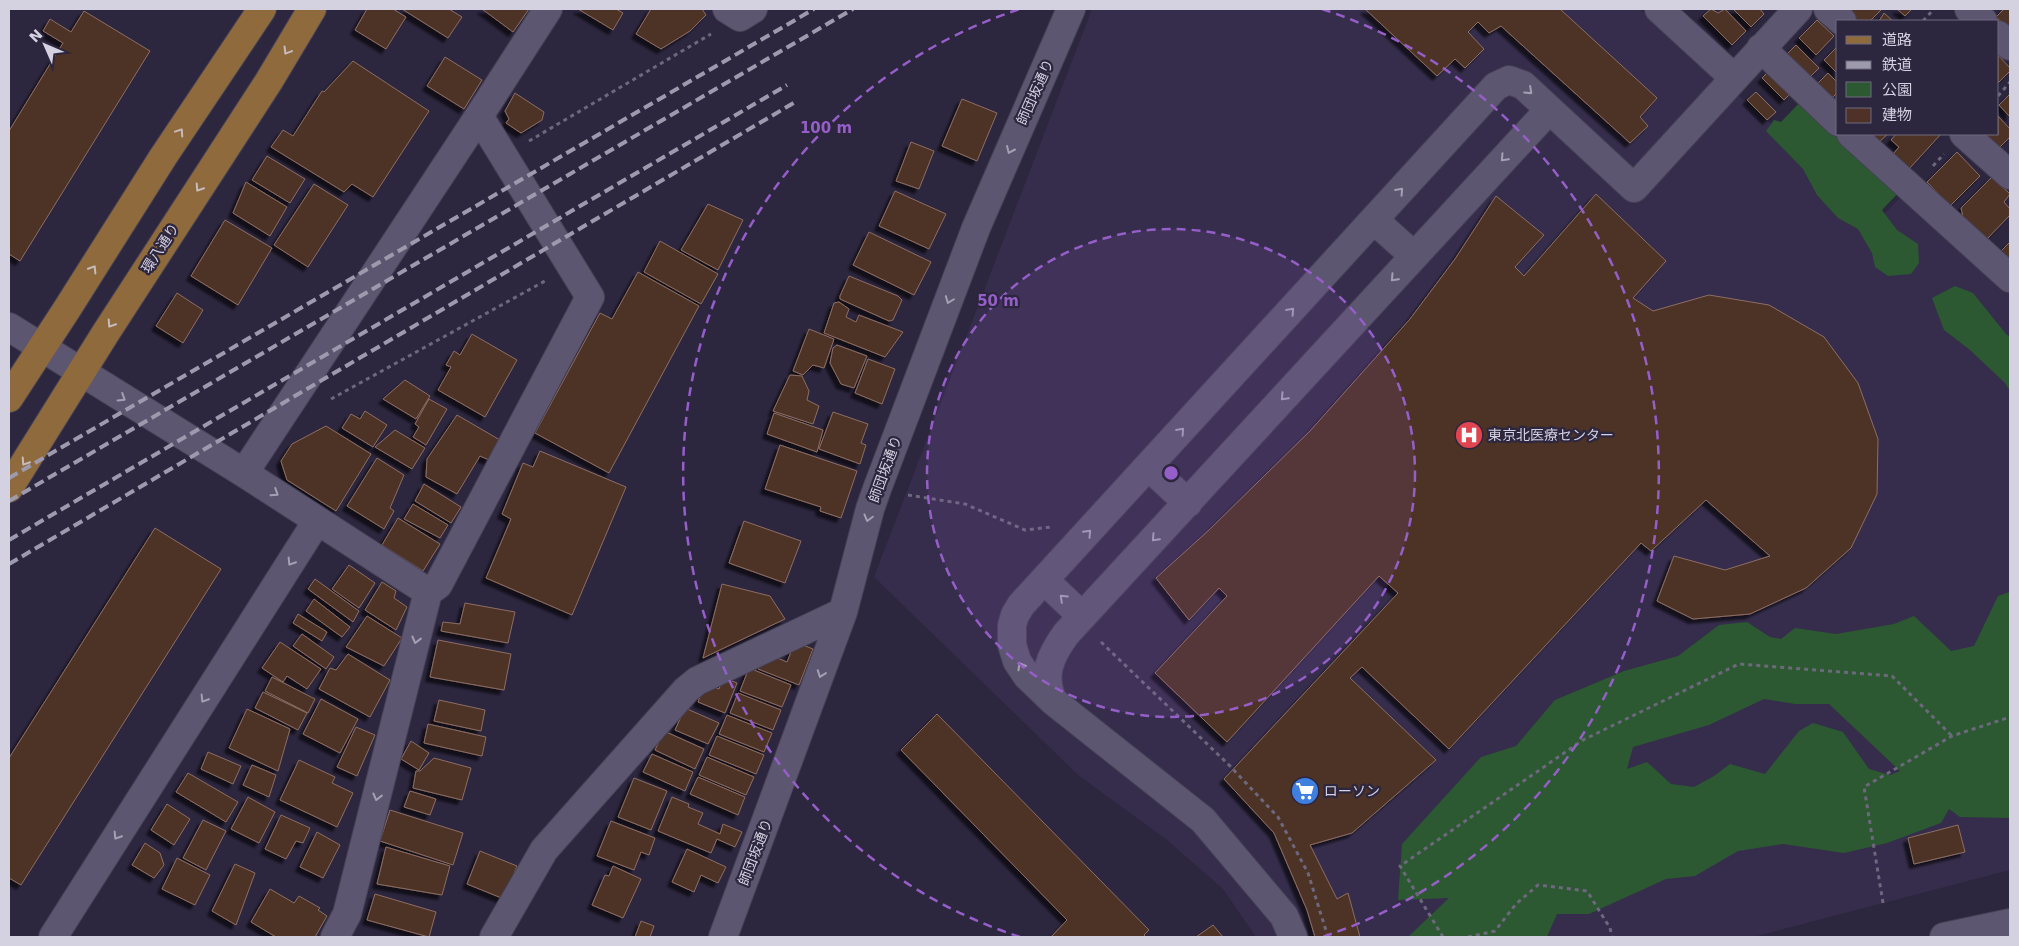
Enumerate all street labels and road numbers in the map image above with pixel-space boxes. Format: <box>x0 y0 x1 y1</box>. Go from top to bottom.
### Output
street label: 師団坂通り <box>1013 57 1057 127</box>
street label: 環八通り <box>138 220 182 276</box>
street label: 師団坂通り <box>866 433 904 505</box>
street label: 師団坂通り <box>735 816 775 888</box>

